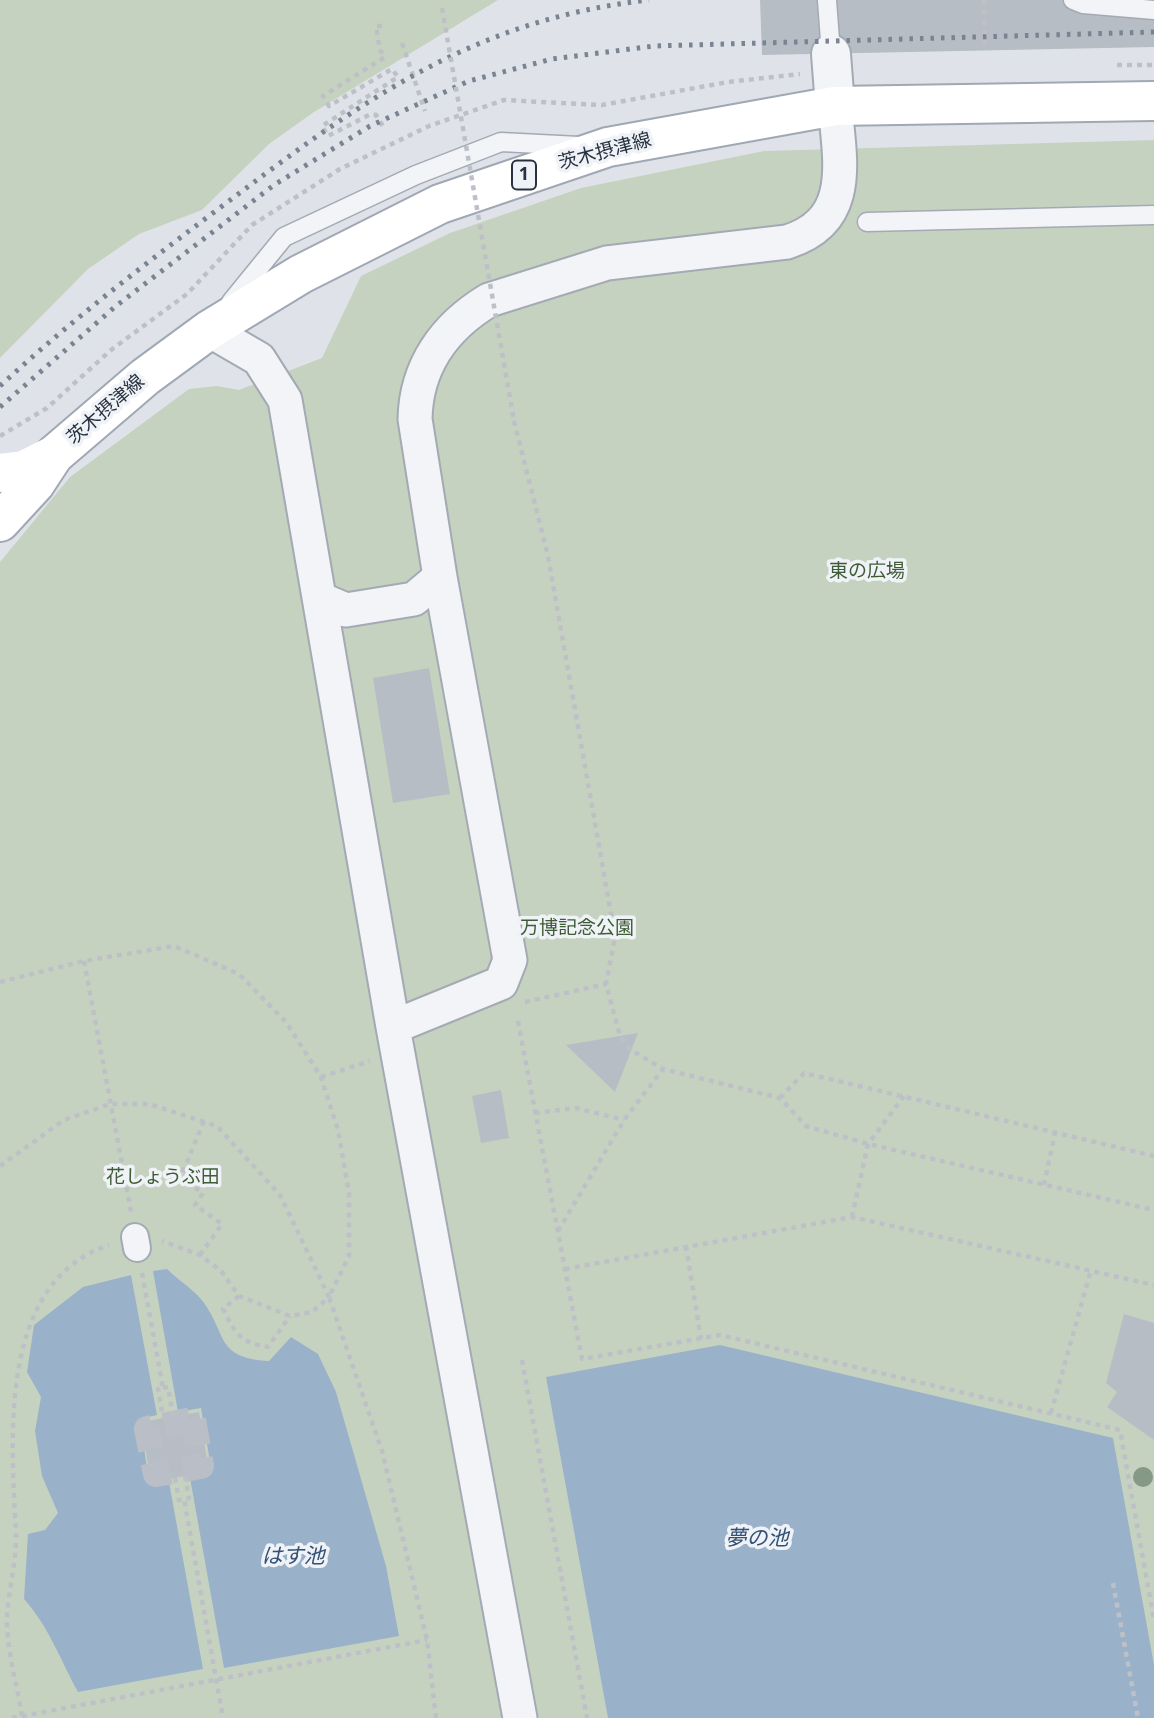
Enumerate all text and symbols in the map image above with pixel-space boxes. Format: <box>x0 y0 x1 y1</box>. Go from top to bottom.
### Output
street label: 茨木摂津線 <box>556 129 654 175</box>
road number: 1 <box>512 160 536 190</box>
street label: 茨木摂津線 <box>63 370 149 450</box>
park label: 東の広場 <box>829 561 905 583</box>
park label: 万博記念公園 <box>520 918 634 940</box>
park label: 花しょうぶ田 <box>106 1167 220 1189</box>
water label: 夢の池 <box>726 1526 788 1552</box>
water label: はす池 <box>262 1544 324 1570</box>

